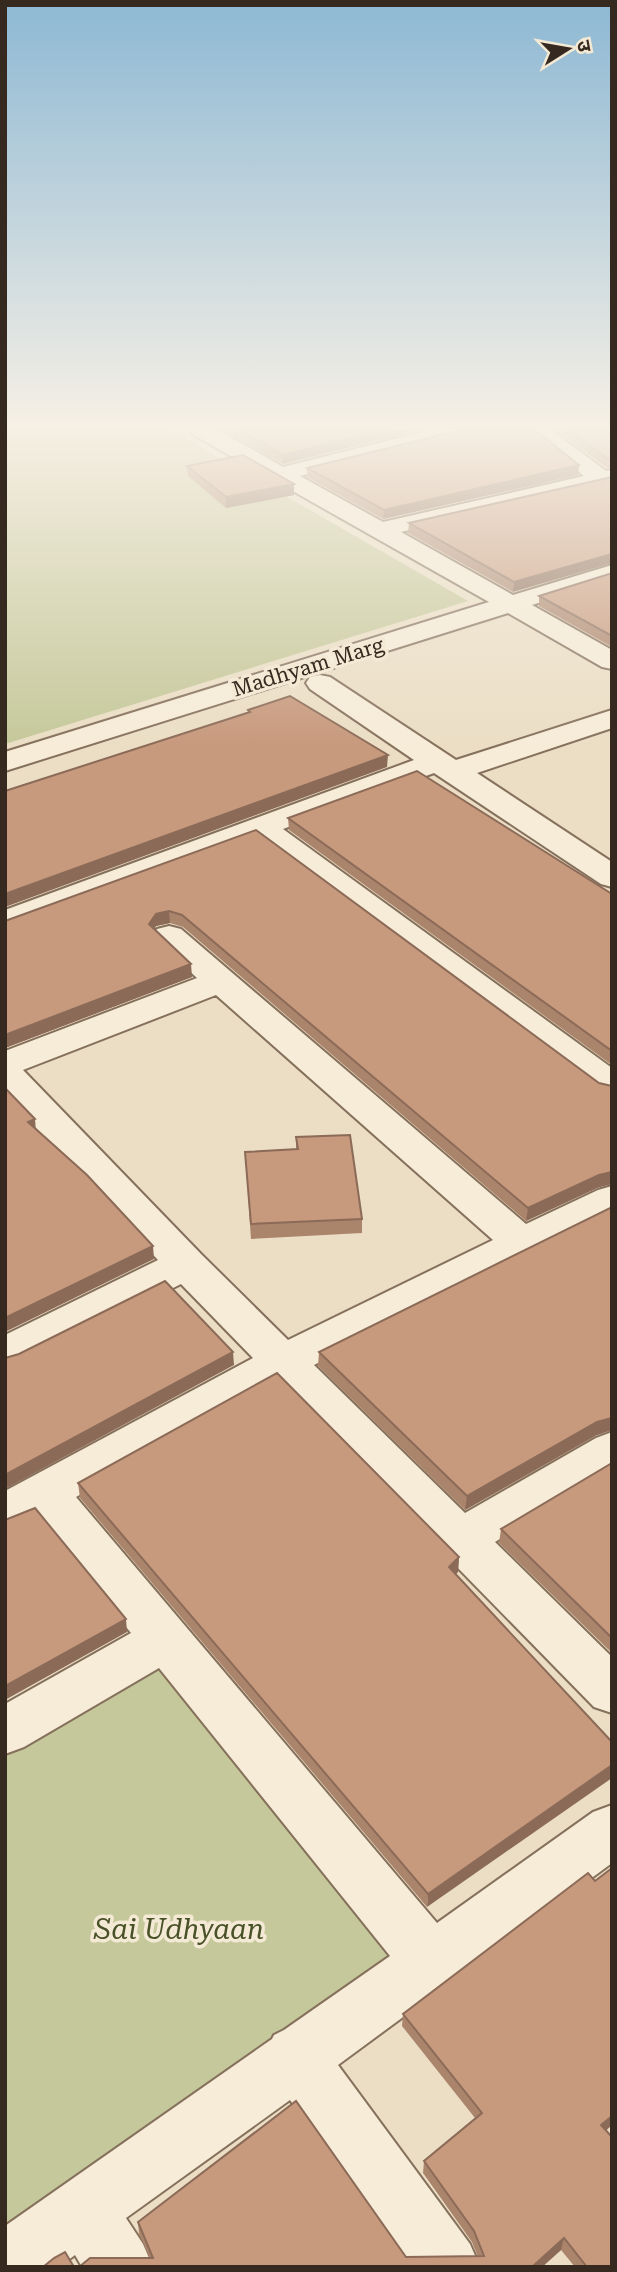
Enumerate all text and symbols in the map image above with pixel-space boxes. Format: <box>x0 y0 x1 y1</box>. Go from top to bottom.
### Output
north arrow <box>533 14 603 84</box>
text: उ <box>572 38 597 54</box>
street label: Madhyam Marg <box>229 633 387 701</box>
park label: Sai Udhyaan <box>93 1913 264 1946</box>

